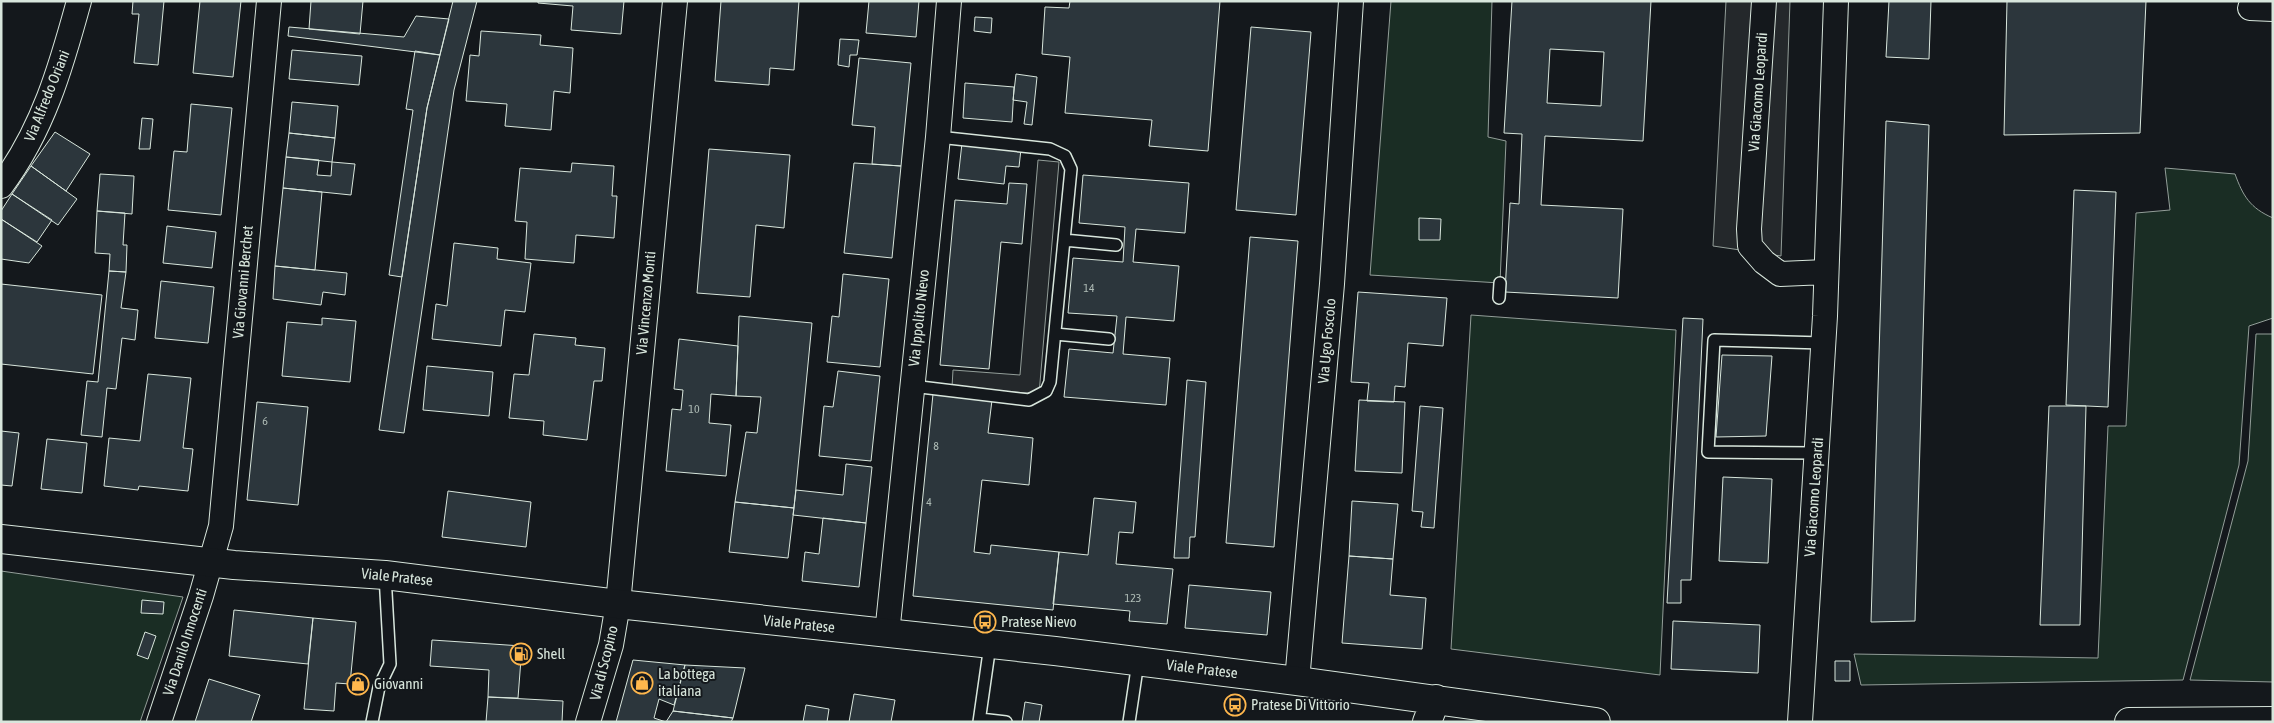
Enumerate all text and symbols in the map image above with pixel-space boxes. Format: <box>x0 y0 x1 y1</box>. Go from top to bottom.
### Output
street label: Via Giacomo Leopardi <box>1745 32 1770 152</box>
street label: Via Alfredo Oriani <box>20 48 73 144</box>
street label: Via Giovanni Berchet <box>229 225 256 339</box>
street label: Via Vincenzo Monti <box>633 250 659 356</box>
street label: Via Ippolito Nievo <box>905 268 932 367</box>
house number: 14 <box>1083 281 1095 295</box>
street label: Via Ugo Foscolo <box>1314 298 1339 384</box>
house number: 10 <box>688 402 700 416</box>
house number: 6 <box>262 414 268 428</box>
street label: Via Giacomo Leopardi <box>1801 437 1826 557</box>
house number: 8 <box>933 439 939 453</box>
house number: 4 <box>926 495 932 509</box>
street label: Viale Pratese <box>360 564 434 589</box>
street label: Via Danilo Innocenti <box>159 586 210 698</box>
house number: 123 <box>1125 591 1141 605</box>
bus stop icon: Pratese Nievo <box>973 610 997 634</box>
street label: Viale Pratese <box>762 611 836 636</box>
place label: Pratese Nievo <box>1001 613 1077 630</box>
street label: Via di Scopino <box>586 624 621 702</box>
fuel station icon: Shell <box>509 642 533 666</box>
place label: Shell <box>537 645 565 662</box>
street label: Viale Pratese <box>1165 656 1239 681</box>
place label: La bottega italiana <box>658 665 715 699</box>
shop icon: La bottega italiana <box>630 671 654 695</box>
shop icon: Giovanni <box>346 672 370 696</box>
place label: Giovanni <box>374 675 423 692</box>
bus stop icon: Pratese Di Vittorio <box>1223 693 1247 717</box>
place label: Pratese Di Vittorio <box>1251 696 1350 713</box>

